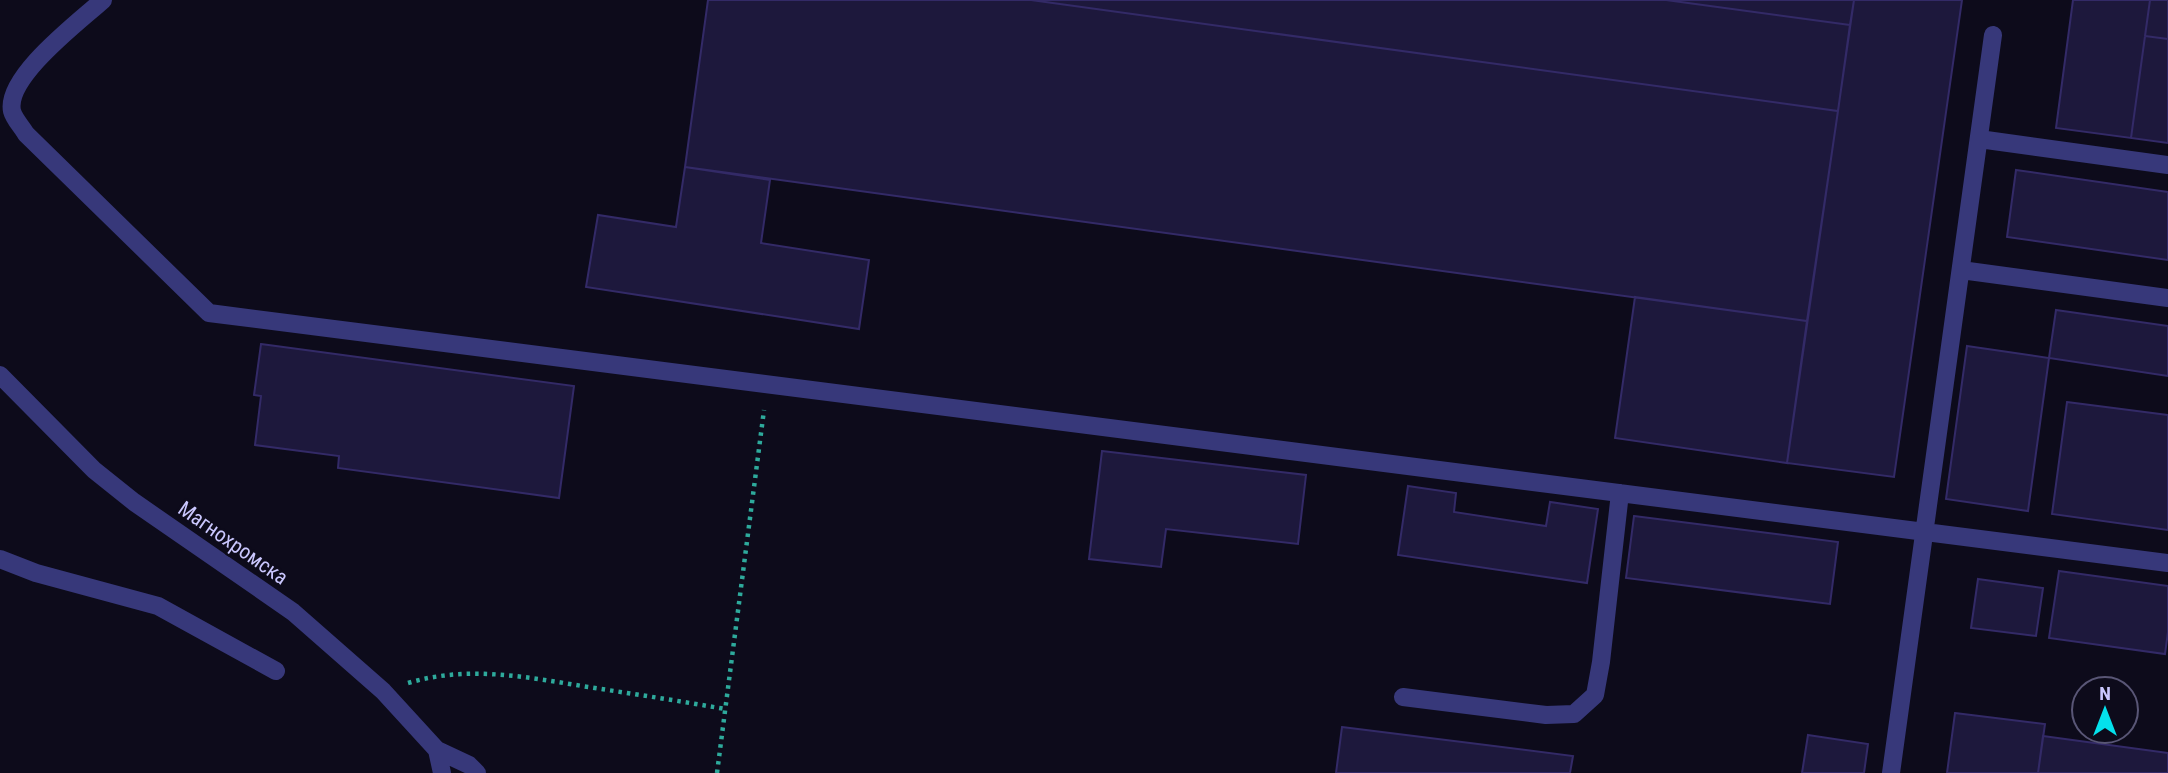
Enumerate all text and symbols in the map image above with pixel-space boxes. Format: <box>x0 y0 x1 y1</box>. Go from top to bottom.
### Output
street label: Магнохромска <box>174 496 292 590</box>
north arrow <box>2070 675 2140 745</box>
text: N <box>2099 682 2111 705</box>

